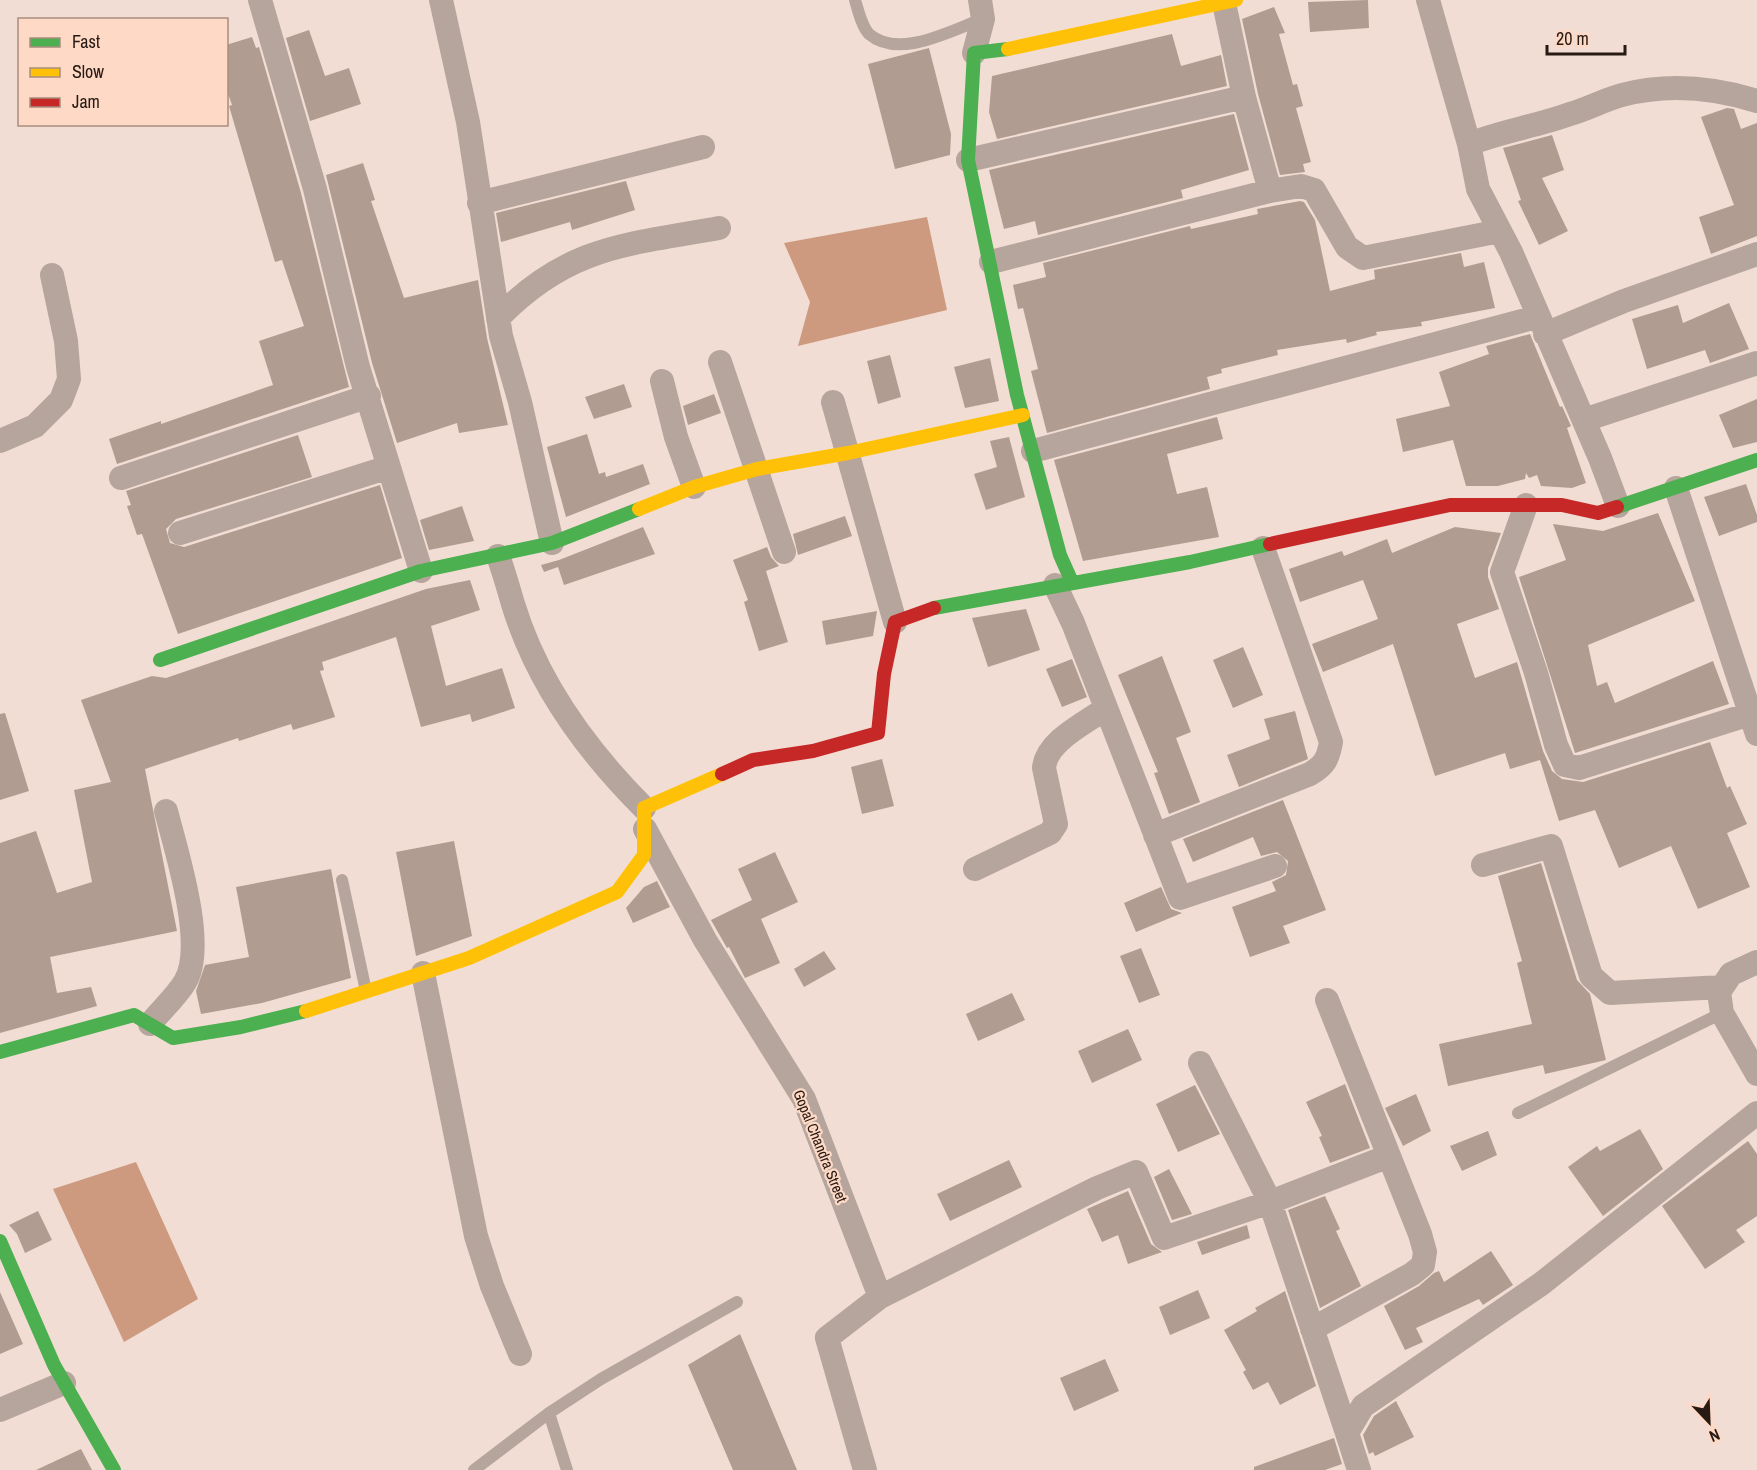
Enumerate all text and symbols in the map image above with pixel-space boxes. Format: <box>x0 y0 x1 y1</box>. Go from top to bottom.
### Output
legend <box>18 18 228 126</box>
scale bar <box>1547 18 1625 56</box>
text: 20 m <box>1556 26 1589 51</box>
text: Fast <box>72 29 100 54</box>
text: Slow <box>72 59 104 84</box>
text: Jam <box>72 89 100 114</box>
street label: Gopal Chandra Street <box>788 1086 853 1206</box>
north arrow <box>1679 1392 1739 1452</box>
text: N <box>1706 1424 1724 1448</box>

